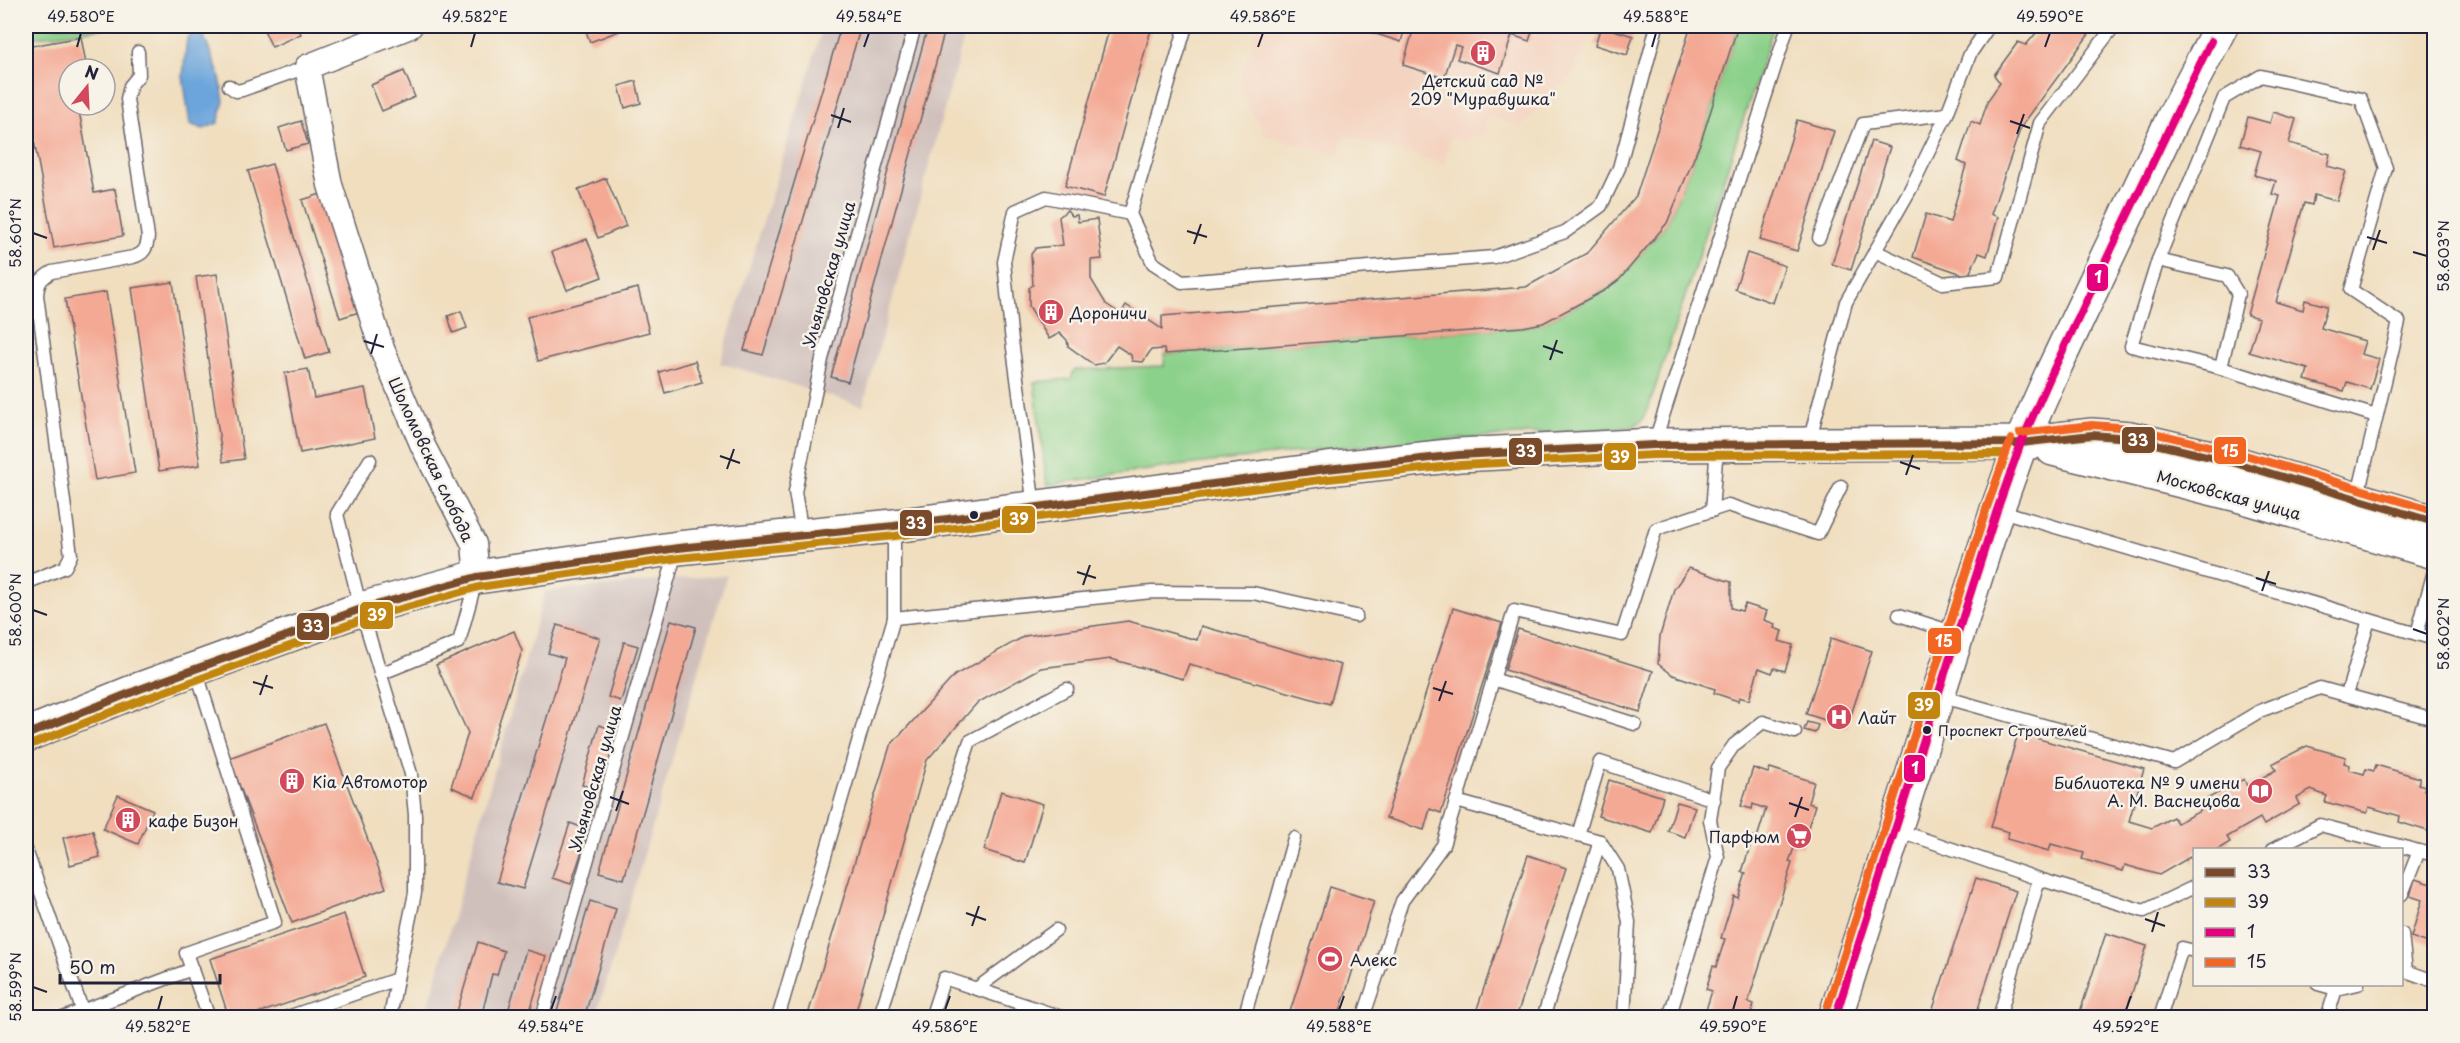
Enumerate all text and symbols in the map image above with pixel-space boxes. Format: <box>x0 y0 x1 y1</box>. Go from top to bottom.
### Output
text: 49.580°E <box>47 4 115 27</box>
text: 49.582°E <box>442 4 508 27</box>
text: 49.584°E <box>836 4 902 27</box>
text: 49.586°E <box>1230 4 1296 27</box>
text: 49.588°E <box>1623 4 1689 27</box>
text: 49.590°E <box>2016 4 2084 27</box>
building icon: Детский сад № 209 "Муравушка" <box>1468 38 1498 68</box>
north arrow <box>57 57 117 117</box>
text: N <box>82 58 102 85</box>
place label: Детский сад № 209 "Муравушка" <box>1410 68 1556 110</box>
text: 58.601°N <box>3 198 26 268</box>
street label: Ульяновская улица <box>796 198 860 350</box>
text: 58.603°N <box>2431 220 2454 292</box>
line badge: 1 <box>2086 263 2109 292</box>
text: 1 <box>2094 264 2102 288</box>
building icon: Дороничи <box>1036 297 1066 327</box>
place label: Дороничи <box>1069 300 1147 324</box>
street label: Шоломовская слобода <box>383 373 481 545</box>
line badge: 33 <box>2121 426 2156 454</box>
text: 33 <box>2128 427 2148 451</box>
line badge: 15 <box>2213 436 2247 465</box>
line badge: 33 <box>1508 437 1543 466</box>
text: 33 <box>1516 438 1536 462</box>
text: 15 <box>2221 438 2239 462</box>
line badge: 39 <box>1603 442 1637 471</box>
text: 39 <box>1610 444 1630 468</box>
street label: Московская улица <box>2154 463 2304 525</box>
line badge: 39 <box>1001 505 1036 534</box>
text: 39 <box>1009 506 1029 530</box>
line badge: 33 <box>899 509 933 537</box>
unlabelled marker <box>968 509 980 521</box>
text: 33 <box>906 510 926 534</box>
text: 58.600°N <box>3 573 26 647</box>
text: 58.602°N <box>2431 598 2454 670</box>
line badge: 39 <box>359 601 394 630</box>
text: 39 <box>367 602 387 626</box>
line badge: 33 <box>296 612 330 641</box>
text: 33 <box>303 613 323 637</box>
line badge: 15 <box>1927 627 1962 655</box>
text: 15 <box>1935 628 1953 652</box>
line badge: 39 <box>1907 691 1941 720</box>
text: 39 <box>1914 692 1934 716</box>
street label: Ульяновская улица <box>562 702 626 854</box>
hospital icon: Лайт <box>1824 702 1854 732</box>
place label: Лайт <box>1858 705 1897 729</box>
place label: Проспект Строителей <box>1938 720 2087 741</box>
marker: Проспект Строителей <box>1921 724 1933 736</box>
line badge: 1 <box>1903 754 1926 783</box>
text: 1 <box>1911 755 1919 779</box>
building icon: Kia Автомотор <box>277 766 307 796</box>
place label: Kia Автомотор <box>312 769 428 793</box>
place label: Библиотека № 9 имени А. М. Васнецова <box>2054 770 2240 812</box>
library icon: Библиотека № 9 имени А. М. Васнецова <box>2245 776 2275 806</box>
building icon: кафе Бизон <box>113 805 143 835</box>
place label: кафе Бизон <box>148 808 239 832</box>
supermarket icon: Парфюм <box>1784 821 1814 851</box>
place label: Парфюм <box>1709 824 1780 848</box>
legend <box>2193 848 2403 986</box>
text: 33 <box>2247 857 2271 884</box>
text: 39 <box>2247 887 2269 914</box>
text: 1 <box>2247 917 2255 944</box>
sports icon: Алекс <box>1315 944 1345 974</box>
scale bar <box>60 947 220 985</box>
place label: Алекс <box>1350 947 1397 971</box>
text: 15 <box>2247 947 2267 974</box>
text: 58.599°N <box>3 952 26 1022</box>
text: 50 m <box>69 953 116 980</box>
text: 49.582°E <box>125 1014 191 1037</box>
text: 49.584°E <box>518 1014 584 1037</box>
text: 49.586°E <box>912 1014 978 1037</box>
text: 49.588°E <box>1306 1014 1372 1037</box>
text: 49.590°E <box>1699 1014 1767 1037</box>
text: 49.592°E <box>2093 1014 2159 1037</box>

